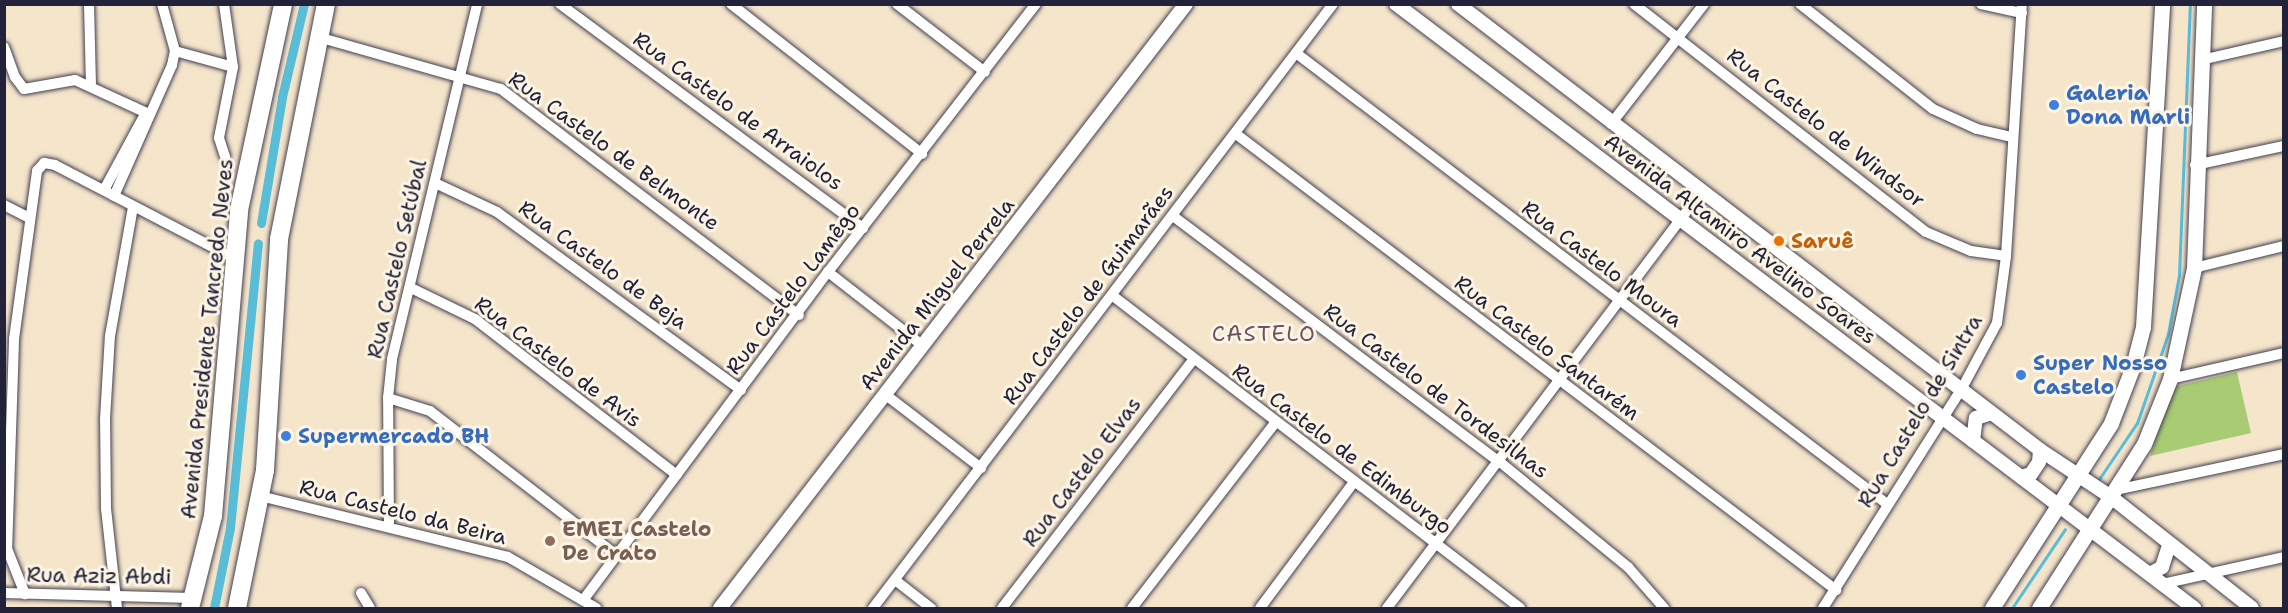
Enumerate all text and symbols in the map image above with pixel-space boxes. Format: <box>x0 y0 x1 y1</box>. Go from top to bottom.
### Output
street label: Rua Castelo de Arraiolos <box>628 26 848 196</box>
street label: Rua Castelo de Windsor <box>1722 43 1930 213</box>
street label: Rua Castelo de Belmonte <box>504 66 724 236</box>
place label: Galeria Dona Marli <box>2066 80 2190 130</box>
marker: Galeria Dona Marli <box>2047 98 2061 112</box>
street label: Avenida Altamiro Avelino Soares <box>1599 128 1881 350</box>
street label: Rua Castelo Setúbal <box>362 157 432 361</box>
street label: Avenida Presidente Tancredo Neves <box>176 158 238 520</box>
street label: Rua Castelo de Guimarães <box>997 180 1179 410</box>
street label: Avenida Miguel Perrela <box>854 193 1020 395</box>
street label: Rua Castelo de Beja <box>514 195 692 335</box>
street label: Rua Castelo Moura <box>1517 195 1687 333</box>
street label: Rua Castelo Lamêgo <box>721 199 865 379</box>
place label: Saruê <box>1791 228 1854 254</box>
marker: Saruê <box>1772 234 1786 248</box>
street label: Rua Castelo Santarém <box>1450 270 1644 426</box>
street label: Rua Castelo de Avis <box>470 291 646 433</box>
street label: Rua Castelo de Tordesilhas <box>1319 298 1553 484</box>
street label: Rua Castelo de Sintra <box>1852 310 1988 512</box>
district label: CASTELO <box>1212 321 1316 347</box>
place label: Super Nosso Castelo <box>2033 350 2168 400</box>
street label: Rua Castelo de Edimburgo <box>1227 358 1457 540</box>
marker: Super Nosso Castelo <box>2014 368 2028 382</box>
street label: Rua Castelo Elvas <box>1017 392 1147 552</box>
place label: Supermercado BH <box>298 423 489 449</box>
marker: Supermercado BH <box>279 429 293 443</box>
street label: Rua Castelo da Beira <box>297 474 509 550</box>
place label: EMEI Castelo De Crato <box>562 516 711 566</box>
marker: EMEI Castelo De Crato <box>543 534 557 548</box>
street label: Rua Aziz Abdi <box>26 562 172 590</box>

